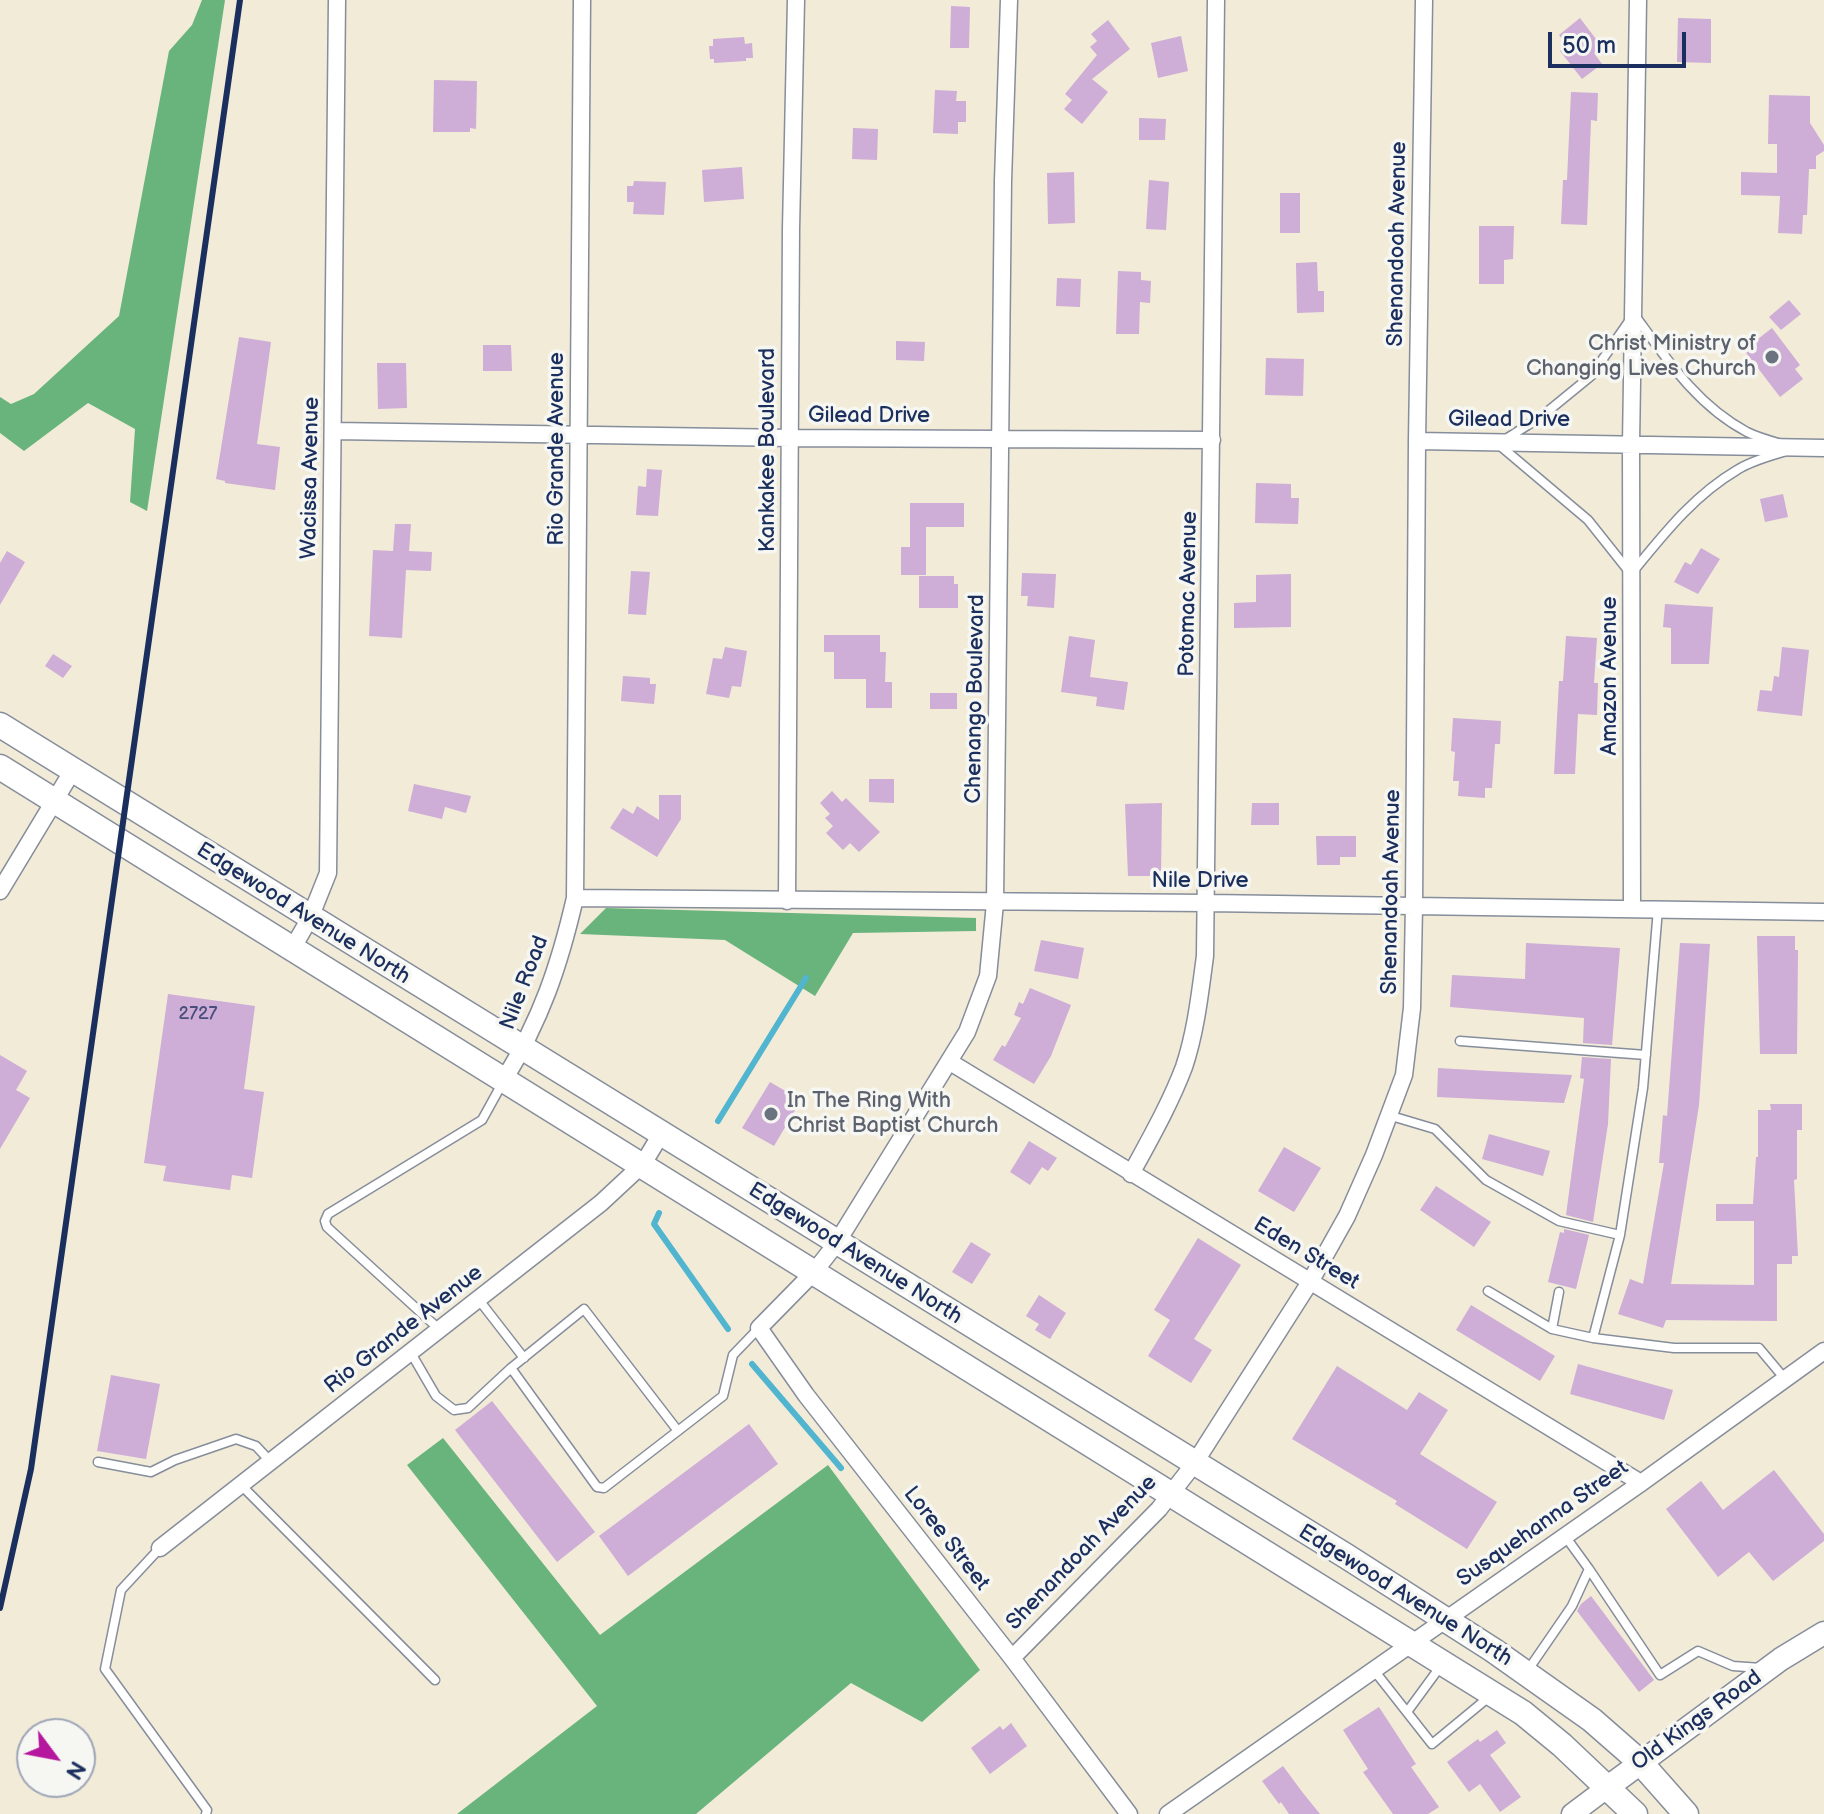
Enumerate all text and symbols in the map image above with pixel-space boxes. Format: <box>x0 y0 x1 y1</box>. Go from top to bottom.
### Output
scale bar <box>1552 16 1690 66</box>
text: 50 m <box>1562 31 1616 60</box>
street label: Shenandoah Avenue <box>1383 141 1413 347</box>
place label: Christ Ministry of Changing Lives Church <box>1526 331 1756 382</box>
street label: Kankakee Boulevard <box>755 348 781 552</box>
marker: Christ Ministry of Changing Lives Church <box>1763 348 1781 366</box>
street label: Rio Grande Avenue <box>544 352 570 546</box>
street label: Wacissa Avenue <box>296 397 326 559</box>
street label: Gilead Drive <box>808 403 930 429</box>
street label: Gilead Drive <box>1448 407 1570 433</box>
street label: Potomac Avenue <box>1174 511 1204 677</box>
street label: Chenango Boulevard <box>961 594 991 804</box>
street label: Amazon Avenue <box>1597 596 1623 756</box>
street label: Shenandoah Avenue <box>1377 789 1407 995</box>
street label: Edgewood Avenue North <box>191 837 415 991</box>
street label: Nile Drive <box>1151 868 1249 894</box>
street label: Nile Road <box>495 932 555 1034</box>
house number: 2727 <box>179 1003 217 1025</box>
place label: In The Ring With Christ Baptist Church <box>787 1088 998 1140</box>
marker: In The Ring With Christ Baptist Church <box>762 1105 780 1123</box>
street label: Edgewood Avenue North <box>743 1177 967 1331</box>
street label: Eden Street <box>1248 1212 1364 1296</box>
street label: Rio Grande Avenue <box>320 1260 488 1400</box>
street label: Susquehanna Street <box>1452 1455 1634 1593</box>
street label: Shenandoah Avenue <box>1001 1470 1163 1636</box>
street label: Loree Street <box>897 1482 995 1596</box>
street label: Edgewood Avenue North <box>1293 1519 1517 1673</box>
street label: Old Kings Road <box>1627 1665 1767 1777</box>
north arrow <box>16 1718 96 1798</box>
text: N <box>59 1756 91 1784</box>

